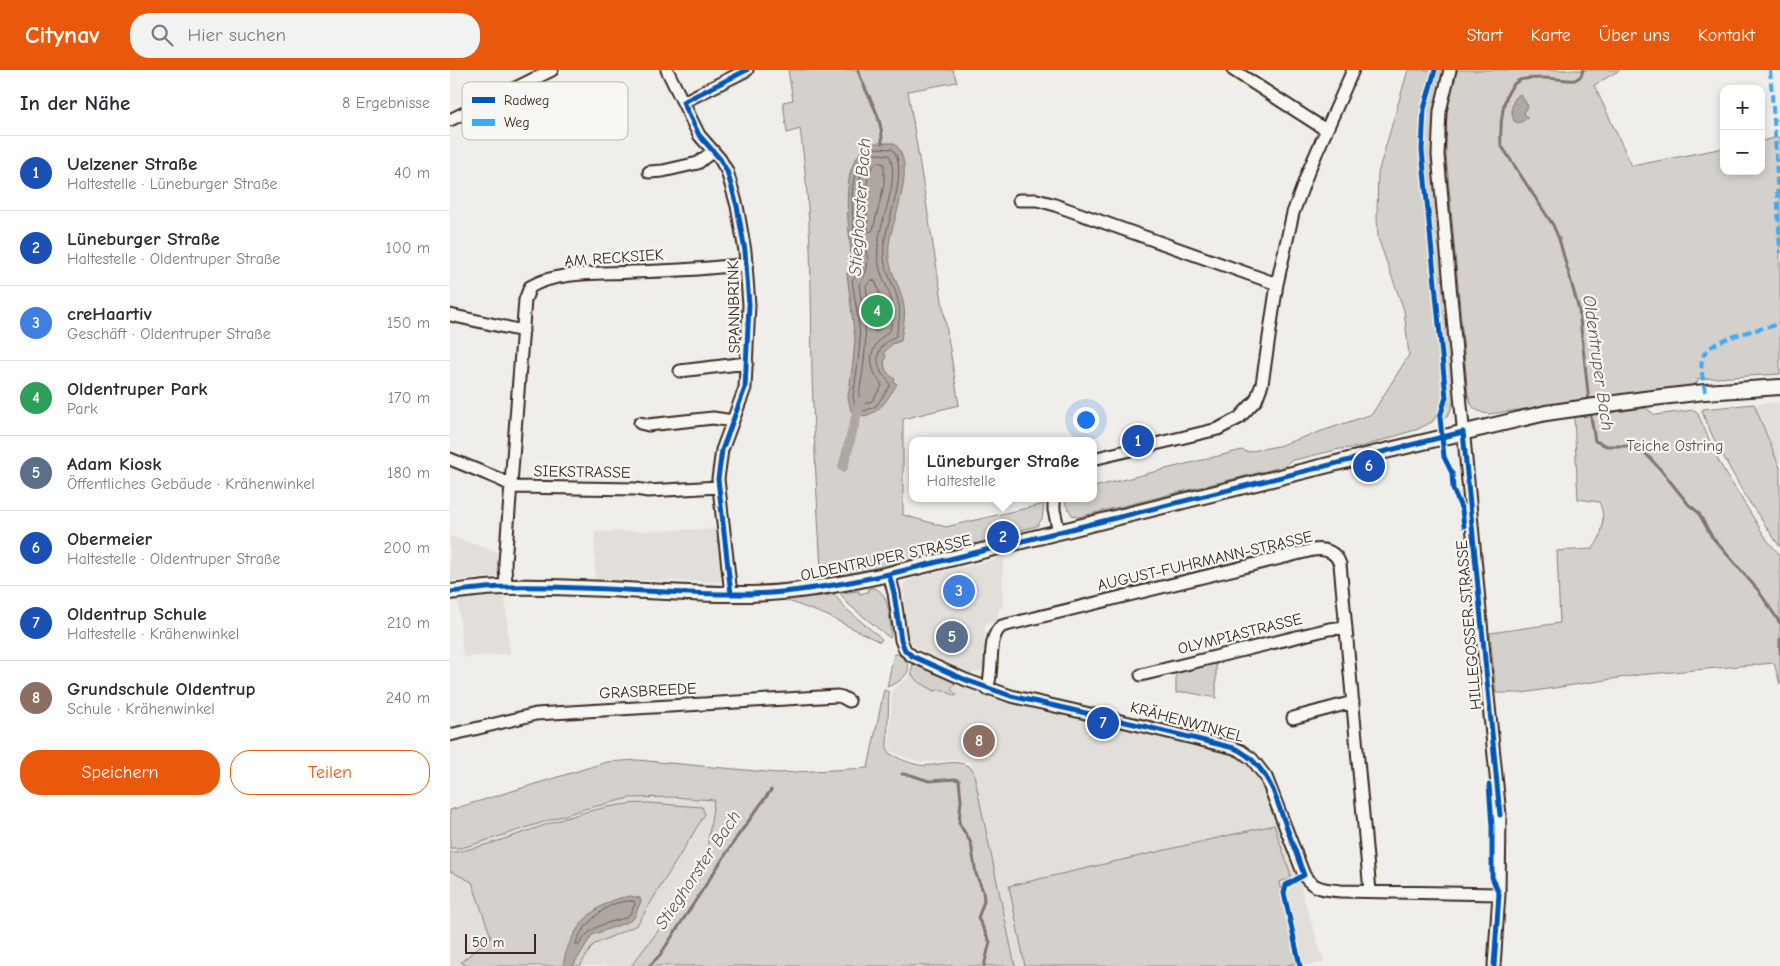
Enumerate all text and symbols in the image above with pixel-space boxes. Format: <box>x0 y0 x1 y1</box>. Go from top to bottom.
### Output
search box <box>130 13 480 58</box>
text: Citynav <box>25 21 100 49</box>
icon: search <box>148 21 176 49</box>
text: Hier suchen <box>188 24 286 46</box>
text: Start <box>1466 25 1503 46</box>
text: Karte <box>1531 25 1571 46</box>
text: Über uns <box>1599 25 1670 46</box>
text: Kontakt <box>1698 25 1755 46</box>
legend <box>462 82 628 140</box>
map controls <box>1720 85 1765 175</box>
button: + <box>1720 85 1765 130</box>
text: In der Nähe <box>20 91 130 115</box>
text: Radweg <box>504 92 549 109</box>
text: 8 Ergebnisse <box>342 94 430 112</box>
text: Weg <box>504 114 530 131</box>
button: − <box>1720 130 1765 175</box>
water label: Stieghorster Bach <box>845 137 875 277</box>
text: Uelzener Straße <box>67 153 197 175</box>
text: 1 <box>33 164 39 182</box>
text: 40 m <box>394 164 430 182</box>
text: Haltestelle · Lüneburger Straße <box>67 175 278 193</box>
text: Lüneburger Straße <box>67 228 220 250</box>
text: 2 <box>32 239 40 257</box>
text: 100 m <box>386 239 430 257</box>
street label: AM RECKSIEK <box>564 246 664 270</box>
text: Haltestelle · Oldentruper Straße <box>67 250 280 268</box>
street label: SPANNBRINK <box>724 260 744 354</box>
pin: 4 <box>861 292 893 330</box>
water label: Oldentruper Bach <box>1578 294 1618 432</box>
text: creHaartiv <box>67 303 152 325</box>
text: 3 <box>32 314 40 332</box>
text: 150 m <box>387 314 430 332</box>
text: Geschäft · Oldentruper Straße <box>67 325 271 343</box>
text: Oldentruper Park <box>67 378 208 400</box>
text: 4 <box>32 389 40 407</box>
text: 170 m <box>388 389 430 407</box>
text: Park <box>67 400 98 418</box>
your location <box>1073 407 1099 433</box>
pin: 1 <box>1122 422 1154 460</box>
popup <box>909 437 1097 502</box>
park label: Teiche Ostring <box>1626 437 1724 455</box>
pin: 6 <box>1353 447 1385 485</box>
text: Lüneburger Straße <box>927 450 1079 472</box>
text: Adam Kiosk <box>67 453 161 475</box>
street label: SIEKSTRASSE <box>533 462 631 482</box>
text: 5 <box>32 464 40 482</box>
text: 180 m <box>387 464 430 482</box>
text: Haltestelle <box>927 472 996 490</box>
text: Öffentliches Gebäude · Krähenwinkel <box>67 475 315 493</box>
pin: 2 <box>987 518 1019 556</box>
street label: AUGUST-FUHRMANN-STRASSE <box>1096 527 1315 595</box>
text: Obermeier <box>67 528 152 550</box>
street label: OLDENTRUPER STRASSE <box>799 531 973 585</box>
text: 6 <box>32 539 40 557</box>
text: 200 m <box>384 539 430 557</box>
street label: HILLEGOSSER STRASSE <box>1453 539 1485 711</box>
text: Haltestelle · Oldentruper Straße <box>67 550 280 568</box>
pin: 3 <box>943 572 975 610</box>
text: Oldentrup Schule <box>67 603 207 625</box>
street label: OLYMPIASTRASSE <box>1176 610 1305 658</box>
text: 7 <box>32 614 40 632</box>
text: 210 m <box>387 614 430 632</box>
pin: 5 <box>936 618 968 656</box>
text: Haltestelle · Krähenwinkel <box>67 625 239 643</box>
text: Grundschule Oldentrup <box>67 678 255 700</box>
street label: GRASBREEDE <box>599 679 698 703</box>
text: 8 <box>32 689 40 707</box>
text: 240 m <box>386 689 430 707</box>
street label: KRÄHENWINKEL <box>1128 698 1246 746</box>
text: Schule · Krähenwinkel <box>67 700 215 718</box>
pin: 7 <box>1087 704 1119 742</box>
pin: 8 <box>963 722 995 760</box>
button: Speichern <box>20 750 220 795</box>
button: Teilen <box>230 750 430 795</box>
water label: Stieghorster Bach <box>651 807 745 933</box>
scale bar <box>465 931 536 954</box>
text: 50 m <box>472 934 504 951</box>

